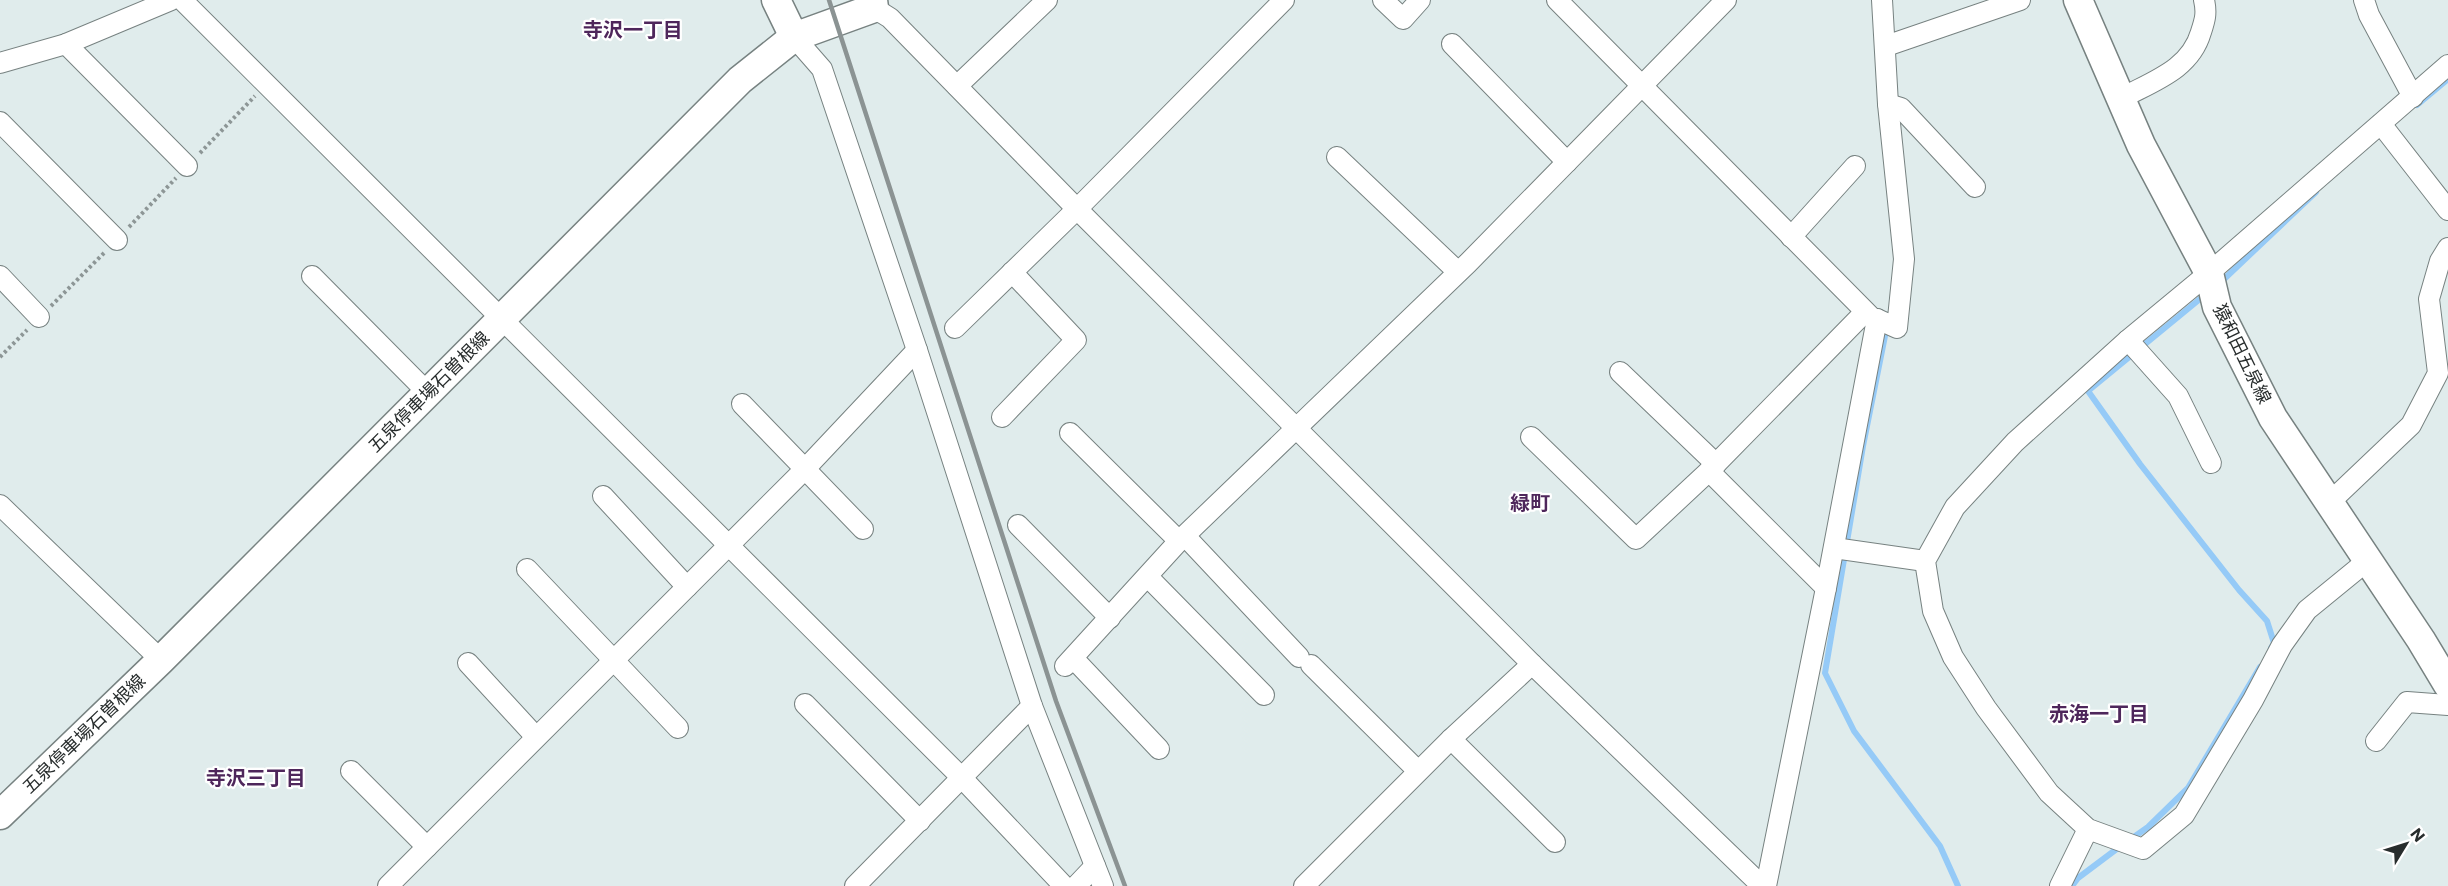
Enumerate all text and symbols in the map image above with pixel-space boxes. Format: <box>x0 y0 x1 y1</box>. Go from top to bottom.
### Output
district label: 寺沢一丁目 <box>583 17 683 41</box>
street label: 猿和田五泉線 <box>2209 300 2276 407</box>
street label: 五泉停車場石曽根線 <box>363 326 493 456</box>
district label: 緑町 <box>1510 490 1550 514</box>
street label: 五泉停車場石曽根線 <box>17 669 149 797</box>
district label: 赤海一丁目 <box>2049 701 2149 725</box>
district label: 寺沢三丁目 <box>206 765 306 789</box>
north arrow <box>2376 814 2436 874</box>
text: N <box>2407 824 2429 845</box>

